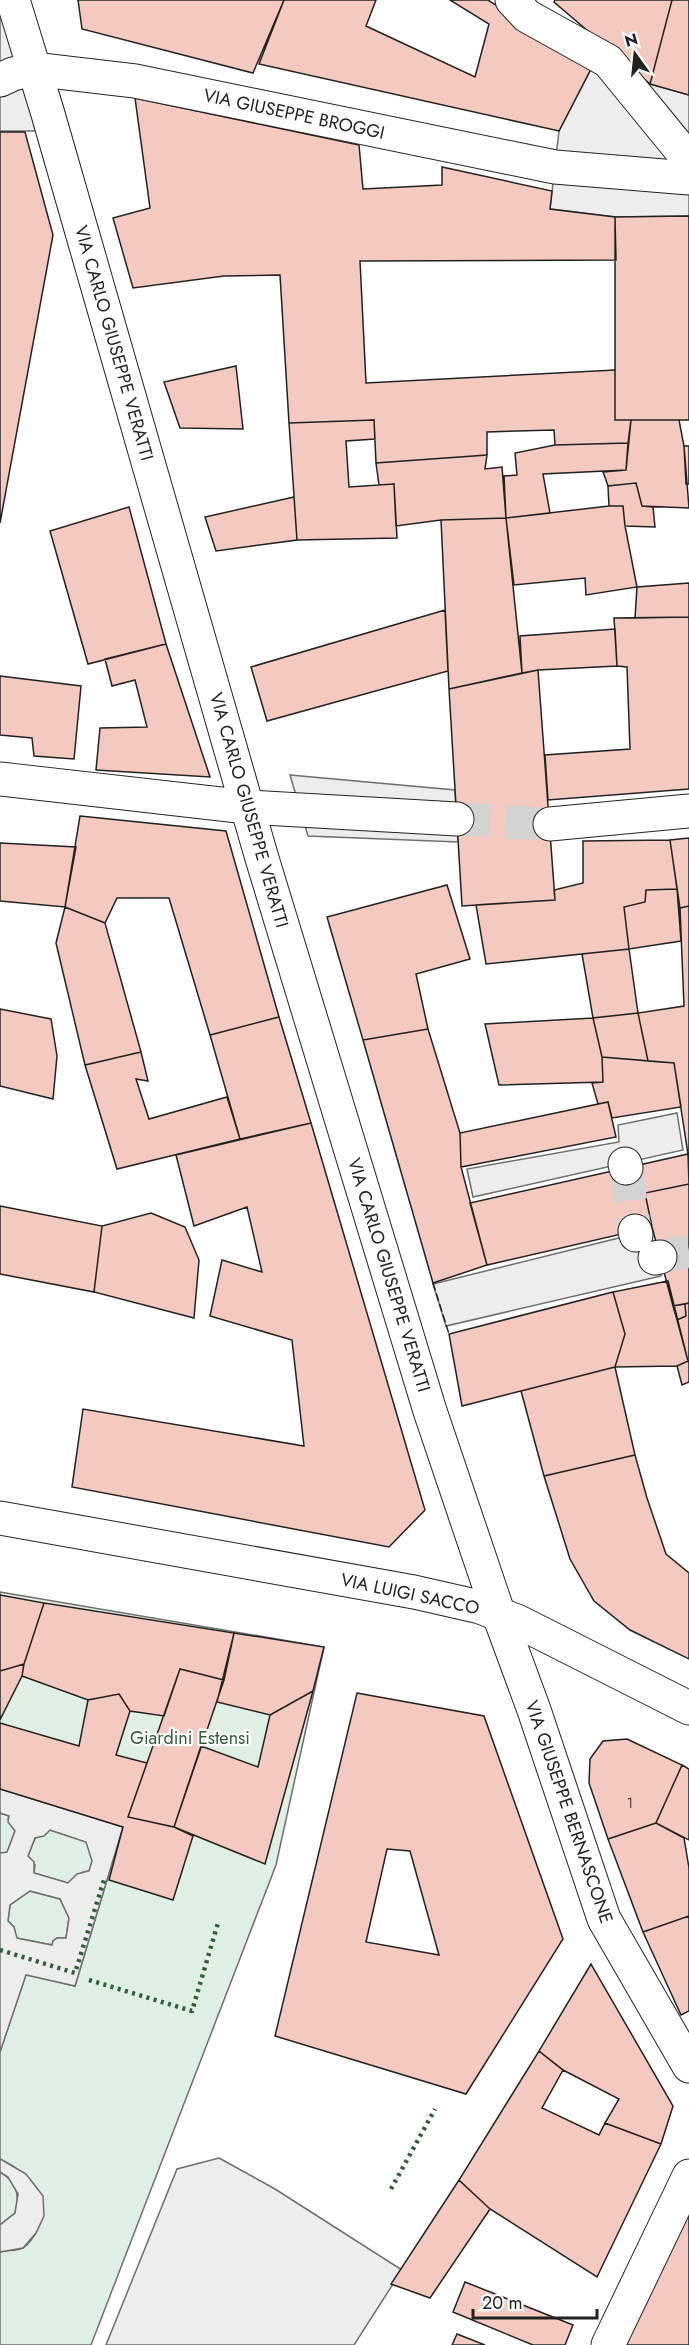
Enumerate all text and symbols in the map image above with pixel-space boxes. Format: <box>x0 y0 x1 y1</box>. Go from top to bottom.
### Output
north arrow <box>605 24 665 84</box>
text: N <box>622 27 640 53</box>
street label: VIA GIUSEPPE BROGGI <box>201 82 387 146</box>
street label: VIA CARLO GIUSEPPE VERATTI <box>68 222 160 464</box>
street label: VIA CARLO GIUSEPPE VERATTI <box>203 689 295 931</box>
street label: VIA CARLO GIUSEPPE VERATTI <box>341 1155 437 1395</box>
street label: VIA LUIGI SACCO <box>338 1567 482 1621</box>
street label: VIA GIUSEPPE BERNASCONE <box>519 1697 619 1927</box>
park label: Giardini Estensi <box>130 1725 250 1751</box>
house number: 1 <box>627 1792 633 1814</box>
scale bar <box>473 2282 598 2320</box>
text: 20 m <box>482 2290 522 2316</box>

